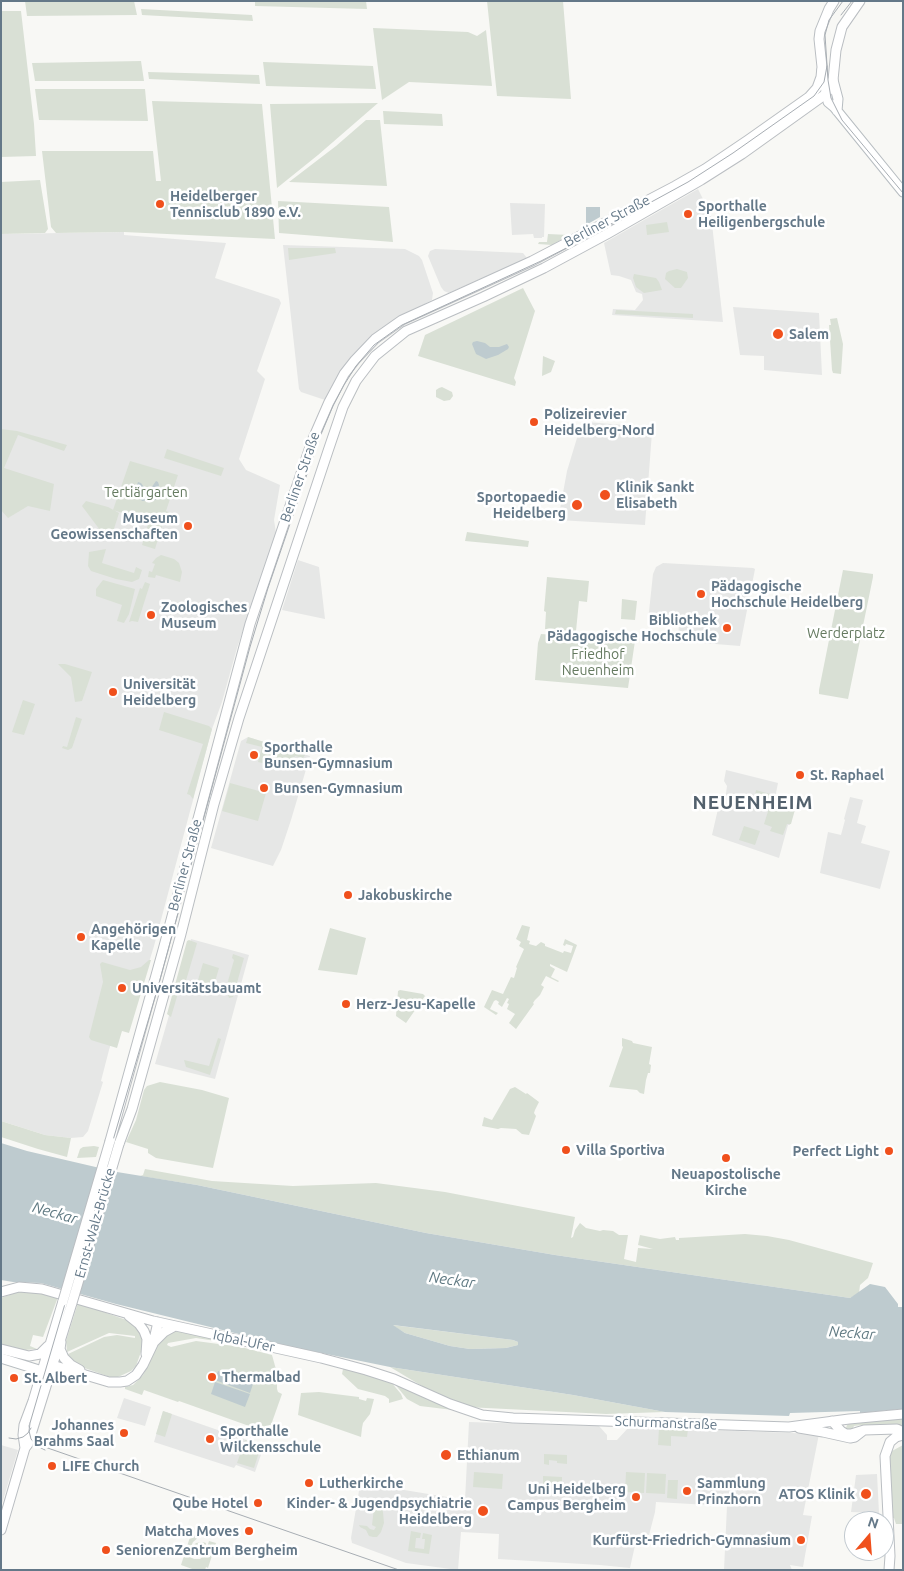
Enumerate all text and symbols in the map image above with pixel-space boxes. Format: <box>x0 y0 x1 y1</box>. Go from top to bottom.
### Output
place label: Heidelberger Tennisclub 1890 e.V. <box>170 188 301 220</box>
street label: Berliner Straße <box>561 191 653 251</box>
marker: Heidelberger Tennisclub 1890 e.V. <box>154 198 166 210</box>
place label: Sporthalle Heiligenbergschule <box>698 198 825 230</box>
marker: Sporthalle Heiligenbergschule <box>682 208 694 220</box>
place label: Salem <box>789 326 829 342</box>
marker: Salem <box>771 327 785 341</box>
place label: Polizeirevier Heidelberg-Nord <box>544 406 655 438</box>
marker: Polizeirevier Heidelberg-Nord <box>528 416 540 428</box>
street label: Berliner Straße <box>277 429 323 525</box>
place label: Klinik Sankt Elisabeth <box>616 479 694 512</box>
park label: Tertiärgarten <box>104 484 188 500</box>
marker: Klinik Sankt Elisabeth <box>598 488 612 502</box>
place label: Sportopaedie Heidelberg <box>477 489 566 522</box>
marker: Sportopaedie Heidelberg <box>570 498 584 512</box>
place label: Museum Geowissenschaften <box>51 510 178 542</box>
marker: Museum Geowissenschaften <box>182 520 194 532</box>
place label: Pädagogische Hochschule Heidelberg <box>711 578 863 610</box>
marker: Pädagogische Hochschule Heidelberg <box>695 588 707 600</box>
place label: Zoologisches Museum <box>161 599 247 632</box>
marker: Zoologisches Museum <box>145 609 157 621</box>
place label: Bibliothek Pädagogische Hochschule <box>547 612 717 644</box>
marker: Bibliothek Pädagogische Hochschule <box>721 622 733 634</box>
park label: Werderplatz <box>807 625 885 641</box>
park label: Friedhof Neuenheim <box>562 646 634 679</box>
place label: Universität Heidelberg <box>123 676 196 709</box>
marker: Universität Heidelberg <box>107 686 119 698</box>
place label: Sporthalle Bunsen-Gymnasium <box>264 739 393 772</box>
marker: Sporthalle Bunsen-Gymnasium <box>248 749 260 761</box>
place label: St. Raphael <box>810 767 884 783</box>
marker: St. Raphael <box>794 769 806 781</box>
place label: Bunsen-Gymnasium <box>274 780 403 796</box>
marker: Bunsen-Gymnasium <box>258 782 270 794</box>
district label: NEUENHEIM <box>691 792 815 814</box>
street label: Berliner Straße <box>165 817 205 913</box>
place label: Jakobuskirche <box>358 887 452 903</box>
marker: Jakobuskirche <box>342 889 354 901</box>
place label: Angehörigen Kapelle <box>91 921 176 954</box>
marker: Angehörigen Kapelle <box>75 931 87 943</box>
place label: Universitätsbauamt <box>132 980 261 996</box>
marker: Universitätsbauamt <box>116 982 128 994</box>
place label: Herz-Jesu-Kapelle <box>356 996 476 1012</box>
marker: Herz-Jesu-Kapelle <box>340 998 352 1010</box>
place label: Villa Sportiva <box>576 1142 665 1158</box>
place label: Perfect Light <box>793 1143 879 1159</box>
marker: Villa Sportiva <box>560 1144 572 1156</box>
marker: Perfect Light <box>883 1145 895 1157</box>
marker: Neuapostolische Kirche <box>720 1152 732 1164</box>
street label: Ernst-Walz-Brücke <box>71 1166 119 1280</box>
place label: Neuapostolische Kirche <box>671 1166 781 1198</box>
water label: Neckar <box>30 1198 80 1228</box>
water label: Neckar <box>428 1268 476 1292</box>
water label: Neckar <box>828 1322 876 1344</box>
street label: Iqbal-Ufer <box>212 1326 276 1356</box>
place label: Thermalbad <box>222 1369 301 1385</box>
place label: St. Albert <box>24 1370 87 1386</box>
marker: Thermalbad <box>206 1371 218 1383</box>
marker: St. Albert <box>8 1372 20 1384</box>
street label: Schurmanstraße <box>614 1413 718 1433</box>
place label: Johannes Brahms Saal <box>34 1417 114 1450</box>
place label: Sporthalle Wilckensschule <box>220 1423 321 1455</box>
marker: Johannes Brahms Saal <box>118 1427 130 1439</box>
marker: Sporthalle Wilckensschule <box>204 1433 216 1445</box>
place label: Ethianum <box>457 1447 519 1463</box>
marker: Ethianum <box>439 1448 453 1462</box>
place label: LIFE Church <box>62 1458 139 1474</box>
marker: LIFE Church <box>46 1460 58 1472</box>
place label: Lutherkirche <box>319 1475 403 1491</box>
place label: Sammlung Prinzhorn <box>697 1475 766 1508</box>
marker: Lutherkirche <box>303 1477 315 1489</box>
place label: Uni Heidelberg Campus Bergheim <box>507 1481 626 1514</box>
marker: Sammlung Prinzhorn <box>681 1485 693 1497</box>
place label: ATOS Klinik <box>778 1486 855 1502</box>
marker: ATOS Klinik <box>859 1487 873 1501</box>
marker: Uni Heidelberg Campus Bergheim <box>630 1491 642 1503</box>
place label: Qube Hotel <box>172 1495 248 1511</box>
place label: Kinder- & Jugendpsychiatrie Heidelberg <box>286 1495 472 1528</box>
marker: Qube Hotel <box>252 1497 264 1509</box>
marker: Kinder- & Jugendpsychiatrie Heidelberg <box>476 1504 490 1518</box>
north arrow <box>844 1511 894 1561</box>
text: N <box>866 1513 881 1532</box>
place label: Matcha Moves <box>144 1523 239 1539</box>
marker: Matcha Moves <box>243 1525 255 1537</box>
place label: Kurfürst-Friedrich-Gymnasium <box>593 1532 791 1548</box>
marker: Kurfürst-Friedrich-Gymnasium <box>795 1534 807 1546</box>
place label: SeniorenZentrum Bergheim <box>116 1542 298 1558</box>
marker: SeniorenZentrum Bergheim <box>100 1544 112 1556</box>

